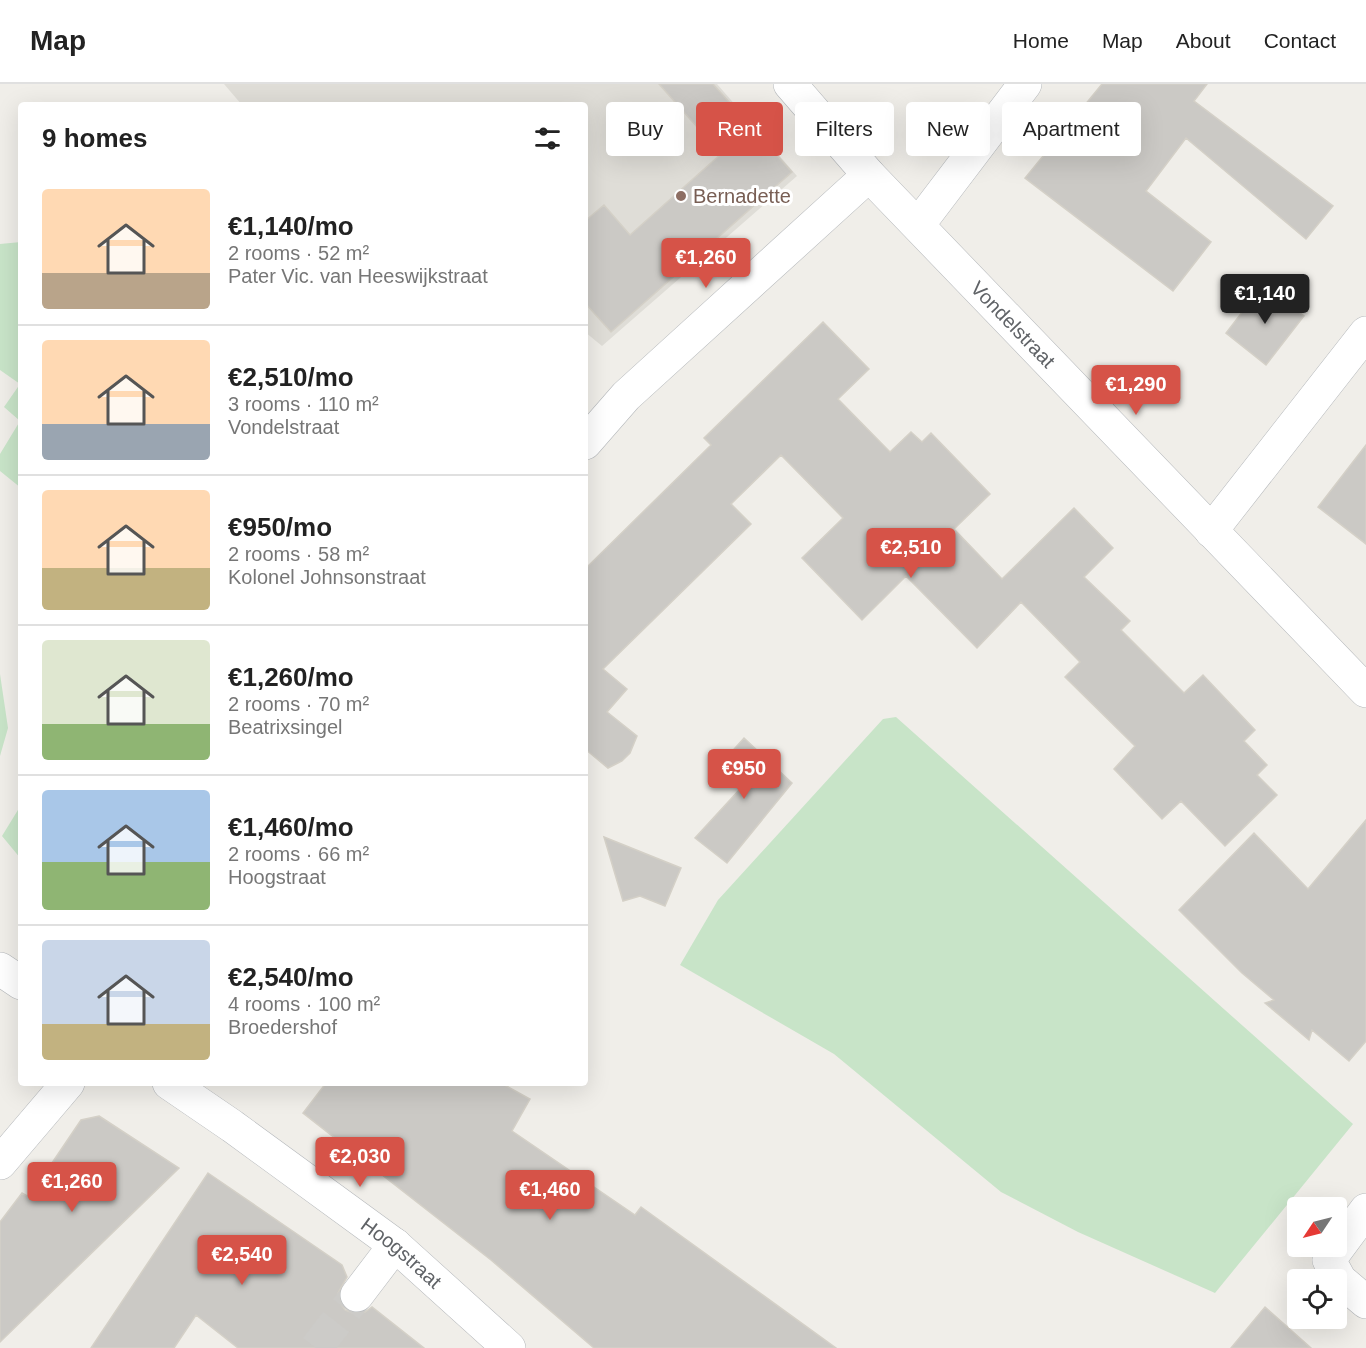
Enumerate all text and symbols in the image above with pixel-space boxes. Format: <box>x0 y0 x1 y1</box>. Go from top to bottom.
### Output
text: Map <box>30 25 86 56</box>
text: Home <box>1013 29 1069 52</box>
text: Map <box>1102 29 1143 52</box>
text: About <box>1176 29 1231 52</box>
text: Contact <box>1264 29 1336 52</box>
chip: Buy <box>606 102 684 156</box>
chip: Rent <box>696 102 783 156</box>
chip: Filters <box>795 102 894 156</box>
chip: New <box>906 102 990 156</box>
chip: Apartment <box>1002 102 1141 156</box>
icon: filters <box>531 122 564 155</box>
text: 9 homes <box>42 123 148 153</box>
place label: Bernadette <box>693 185 791 207</box>
marker: Bernadette <box>674 189 688 203</box>
text: €1,140/mo <box>228 211 354 241</box>
icon: home <box>90 213 162 285</box>
pin: €1,260 <box>657 238 755 289</box>
text: 2 rooms · 52 m² <box>228 242 369 264</box>
text: €1,260 <box>675 246 737 268</box>
text: Pater Vic. van Heeswijkstraat <box>228 265 488 287</box>
pin: €1,140 <box>1216 274 1314 325</box>
street label: Vondelstraat <box>966 277 1060 372</box>
text: €1,140 <box>1234 282 1296 304</box>
text: €2,510/mo <box>228 362 354 392</box>
icon: home <box>90 364 162 436</box>
pin: €1,290 <box>1087 365 1185 416</box>
text: €1,290 <box>1105 373 1167 395</box>
text: 3 rooms · 110 m² <box>228 393 379 415</box>
text: Vondelstraat <box>228 416 339 438</box>
text: €950/mo <box>228 512 332 542</box>
icon: home <box>90 514 162 586</box>
pin: €2,510 <box>862 528 960 579</box>
text: €2,510 <box>880 536 942 558</box>
text: 2 rooms · 58 m² <box>228 543 369 565</box>
text: Kolonel Johnsonstraat <box>228 566 426 588</box>
text: €1,260/mo <box>228 662 354 692</box>
icon: home <box>90 664 162 736</box>
text: 2 rooms · 70 m² <box>228 693 369 715</box>
text: Beatrixsingel <box>228 716 343 738</box>
pin: €950 <box>708 749 780 800</box>
text: €950 <box>722 757 766 779</box>
text: €1,460/mo <box>228 812 354 842</box>
icon: home <box>90 814 162 886</box>
text: 2 rooms · 66 m² <box>228 843 369 865</box>
text: Hoogstraat <box>228 866 326 888</box>
text: €2,540/mo <box>228 962 354 992</box>
icon: home <box>90 964 162 1036</box>
text: 4 rooms · 100 m² <box>228 993 380 1015</box>
text: Broedershof <box>228 1016 337 1038</box>
pin: €2,030 <box>311 1137 409 1188</box>
text: €2,030 <box>329 1145 391 1167</box>
pin: €1,260 <box>23 1162 121 1213</box>
text: €1,260 <box>41 1170 103 1192</box>
pin: €1,460 <box>501 1170 599 1221</box>
text: €1,460 <box>519 1178 581 1200</box>
north arrow <box>1287 1197 1347 1257</box>
map controls <box>1287 1197 1347 1329</box>
street label: Hoogstraat <box>357 1213 446 1293</box>
pin: €2,540 <box>193 1235 291 1286</box>
text: €2,540 <box>211 1243 273 1265</box>
button: locate <box>1287 1269 1347 1329</box>

